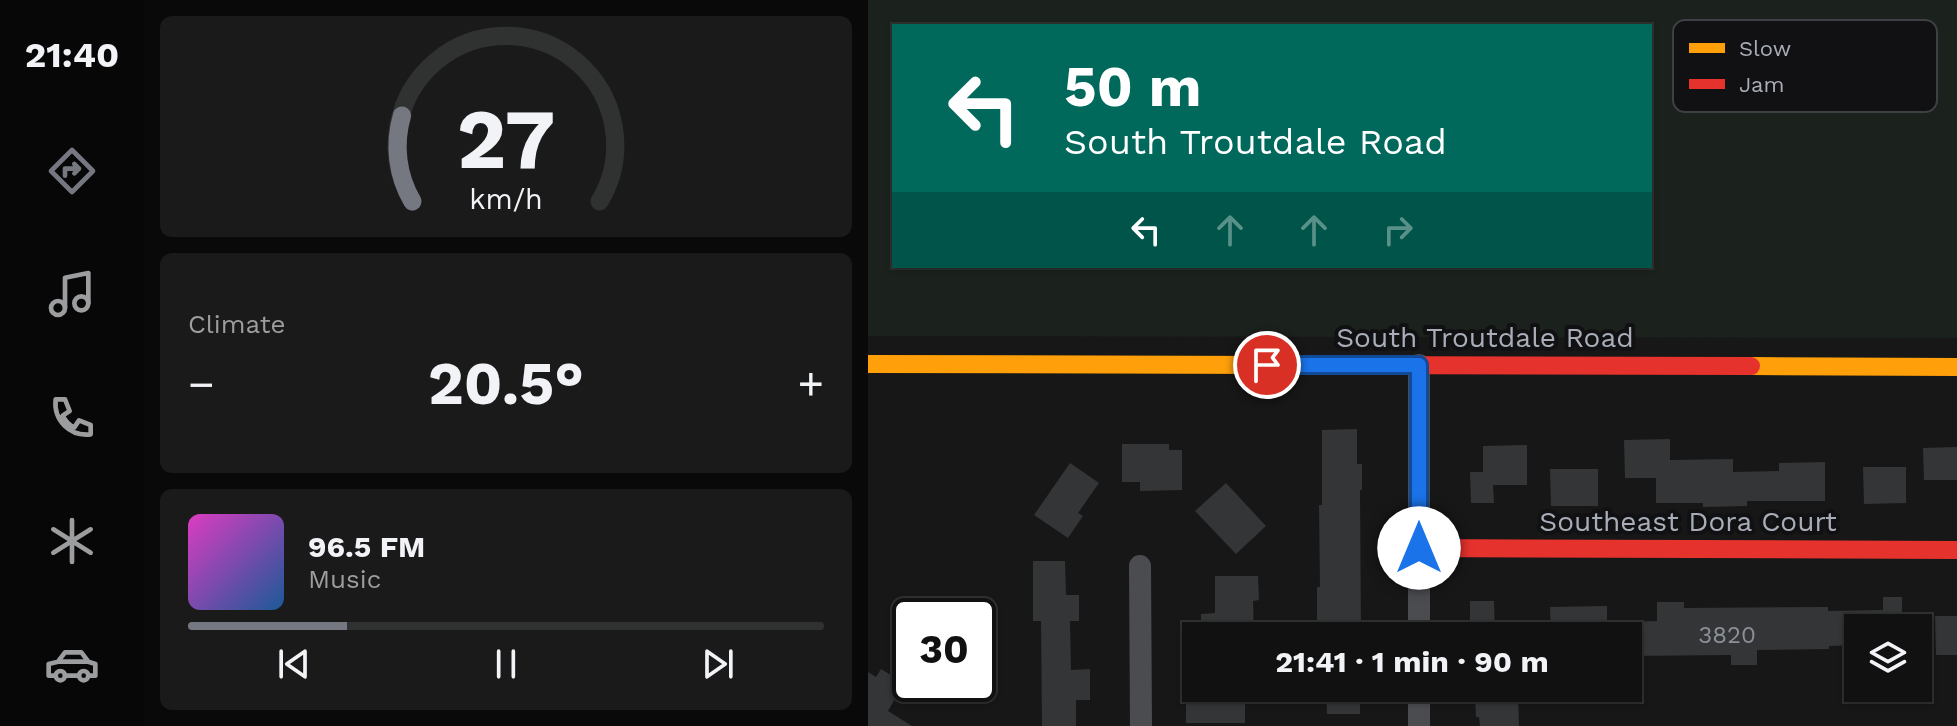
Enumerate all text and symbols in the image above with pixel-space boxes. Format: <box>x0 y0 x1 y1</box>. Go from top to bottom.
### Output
legend <box>1673 20 1937 112</box>
text: 21:40 <box>25 34 119 76</box>
text: Slow <box>1739 36 1791 61</box>
text: 50 m <box>1064 54 1201 120</box>
icon: left <box>932 56 1036 160</box>
text: Jam <box>1739 72 1784 97</box>
text: 27 <box>457 91 555 188</box>
text: South Troutdale Road <box>1064 121 1447 163</box>
icon: directions <box>44 143 100 199</box>
text: km/h <box>469 183 543 217</box>
icon: left <box>1124 208 1168 252</box>
icon: ahead <box>1208 208 1252 252</box>
icon: ahead <box>1292 208 1336 252</box>
icon: right <box>1376 208 1420 252</box>
icon: music <box>44 266 100 322</box>
text: Climate <box>188 309 286 339</box>
street label: South Troutdale Road <box>1336 321 1634 354</box>
pin <box>1233 331 1301 399</box>
icon: arrive <box>1245 343 1289 387</box>
text: 20.5° <box>428 348 584 419</box>
text: − <box>188 358 215 410</box>
text: + <box>797 358 824 410</box>
icon: phone <box>44 390 100 446</box>
street label: Southeast Dora Court <box>1539 505 1837 538</box>
position arrow <box>1377 506 1461 590</box>
icon: climate <box>44 513 100 569</box>
text: 96.5 FM <box>308 529 425 564</box>
text: Music <box>308 564 381 594</box>
speed limit sign: 30 <box>892 598 996 702</box>
map controls <box>1844 614 1932 702</box>
button: layers <box>1844 614 1932 702</box>
house number: 3820 <box>1698 621 1756 649</box>
icon: car <box>44 636 100 692</box>
icon: previous <box>272 642 316 686</box>
icon: pause <box>484 642 528 686</box>
icon: next <box>696 642 740 686</box>
text: 21:41 · 1 min · 90 m <box>1275 644 1549 679</box>

